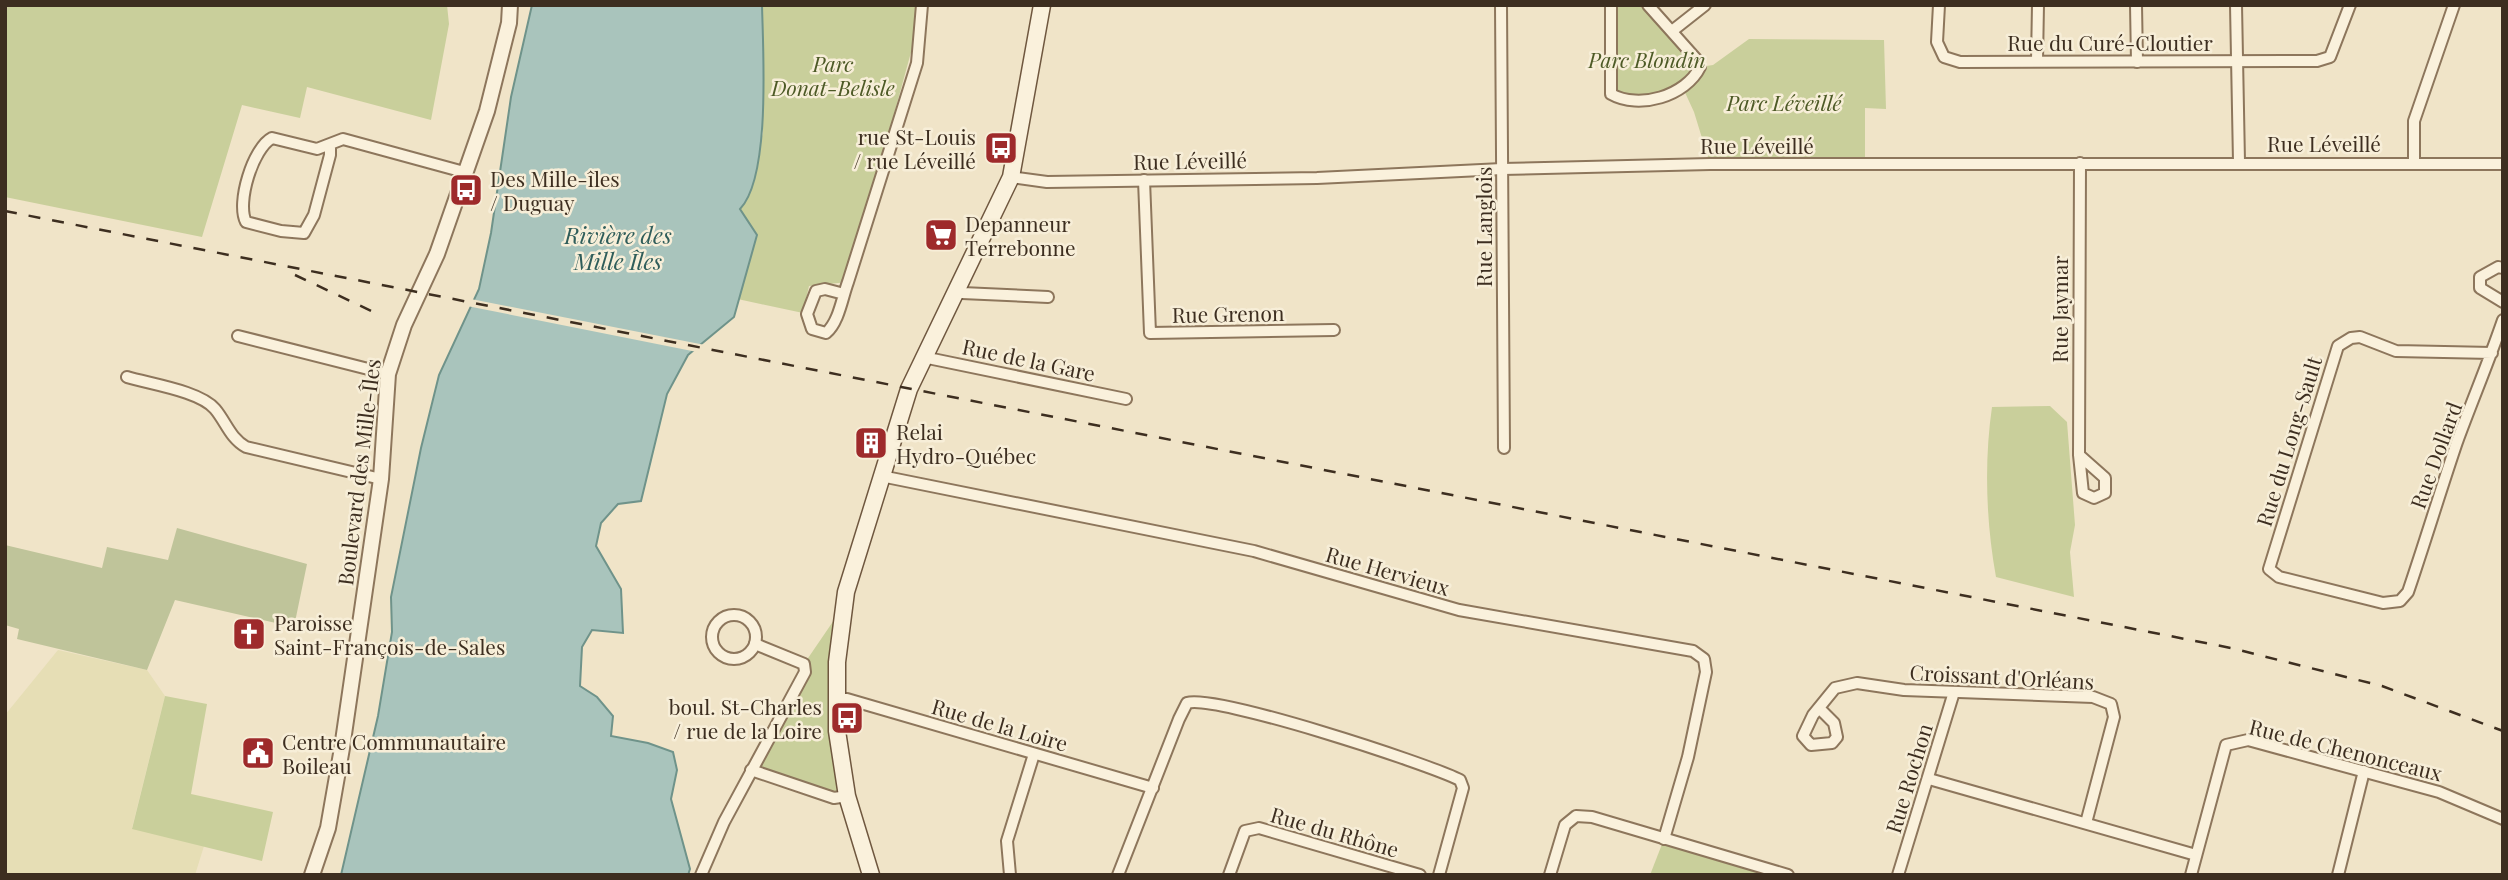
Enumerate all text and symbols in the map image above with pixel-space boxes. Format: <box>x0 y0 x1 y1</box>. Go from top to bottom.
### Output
street label: Rue du Curé-Cloutier <box>2007 28 2213 56</box>
park label: Parc Blondin <box>1587 45 1706 73</box>
park label: Parc Donat-Belisle <box>770 49 895 101</box>
park label: Parc Léveillé <box>1726 88 1843 116</box>
place label: rue St-Louis / rue Léveillé <box>853 122 976 174</box>
bus stop icon: rue St-Louis / rue Léveillé <box>982 129 1020 167</box>
street label: Rue Léveillé <box>2267 129 2381 157</box>
street label: Rue Léveillé <box>1700 131 1814 159</box>
street label: Rue Léveillé <box>1133 145 1247 175</box>
place label: Des Mille-îles / Duguay <box>490 164 620 216</box>
street label: Rue Langlois <box>1469 167 1497 287</box>
bus stop icon: Des Mille-îles / Duguay <box>447 171 485 209</box>
place label: Depanneur Terrebonne <box>965 209 1076 261</box>
supermarket icon: Depanneur Terrebonne <box>922 216 960 254</box>
water label: Rivière des Mille Îles <box>563 219 672 276</box>
street label: Rue Jaymar <box>2045 255 2073 363</box>
street label: Rue Grenon <box>1171 298 1285 328</box>
street label: Rue de la Gare <box>960 331 1098 387</box>
street label: Rue du Long-Sault <box>2249 352 2327 529</box>
street label: Boulevard des Mille-Îles <box>330 357 386 587</box>
street label: Rue Dollard <box>2403 398 2467 512</box>
place label: Relai Hydro-Québec <box>896 417 1036 469</box>
building icon: Relai Hydro-Québec <box>852 424 890 462</box>
street label: Rue Hervieux <box>1323 539 1453 601</box>
place label: Paroisse Saint-François-de-Sales <box>274 608 505 660</box>
church icon: Paroisse Saint-François-de-Sales <box>230 615 268 653</box>
street label: Croissant d'Orléans <box>1909 657 2095 695</box>
street label: Rue de la Loire <box>929 691 1071 757</box>
place label: boul. St-Charles / rue de la Loire <box>669 692 822 744</box>
bus stop icon: boul. St-Charles / rue de la Loire <box>828 699 866 737</box>
street label: Rue de Chenonceaux <box>2246 711 2446 787</box>
street label: Rue Rochon <box>1878 719 1938 836</box>
place label: Centre Communautaire Boileau <box>282 727 506 779</box>
public building icon: Centre Communautaire Boileau <box>239 734 277 772</box>
street label: Rue du Rhône <box>1268 799 1402 863</box>

